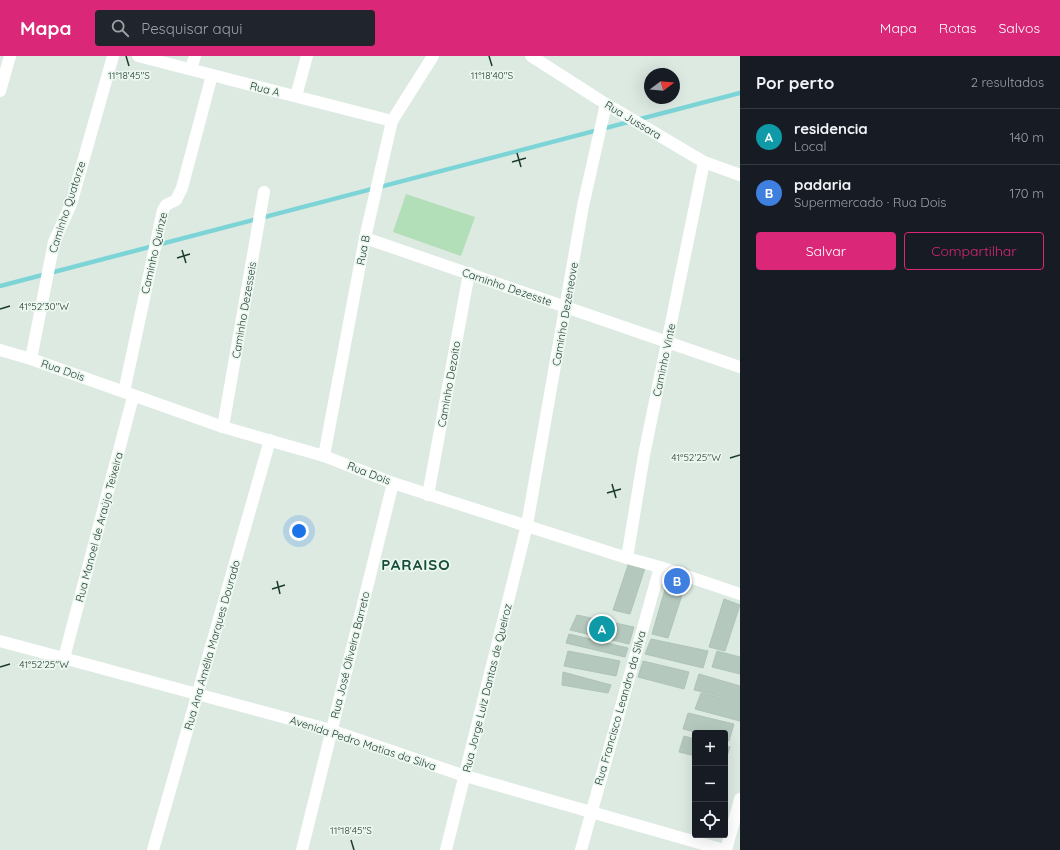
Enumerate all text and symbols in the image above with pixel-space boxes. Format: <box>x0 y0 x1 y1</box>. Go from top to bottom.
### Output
search box <box>95 10 375 46</box>
text: Mapa <box>20 16 71 40</box>
icon: search <box>109 17 131 39</box>
text: Pesquisar aqui <box>141 19 243 38</box>
text: Mapa <box>880 19 917 37</box>
text: Rotas <box>939 19 976 37</box>
text: Salvos <box>998 19 1040 37</box>
north arrow <box>644 68 680 104</box>
text: 11°18'45"S <box>108 69 150 82</box>
text: 11°18'40"S <box>471 69 514 82</box>
text: Por perto <box>756 72 834 93</box>
text: 2 resultados <box>971 74 1044 90</box>
street label: Rua A <box>249 79 281 99</box>
street label: Rua Jussara <box>602 98 664 142</box>
text: residencia <box>794 119 868 138</box>
text: A <box>765 129 773 145</box>
text: 140 m <box>1009 129 1044 145</box>
text: Local <box>794 138 826 154</box>
street label: Caminho Quatorze <box>46 159 88 255</box>
text: padaria <box>794 175 851 194</box>
text: B <box>765 185 773 201</box>
text: 170 m <box>1009 185 1044 201</box>
text: Supermercado · Rua Dois <box>794 194 946 210</box>
street label: Caminho Quinze <box>138 211 170 295</box>
button: Salvar <box>756 232 896 270</box>
button: Compartilhar <box>904 232 1044 270</box>
street label: Rua B <box>353 234 373 266</box>
street label: Caminho Dezesseis <box>229 260 259 360</box>
street label: Caminho Dezeneove <box>549 261 581 367</box>
street label: Caminho Dezesste <box>460 265 554 309</box>
text: 41°52'30"W <box>19 300 69 313</box>
street label: Caminho Vinte <box>649 322 679 398</box>
street label: Caminho Dezoito <box>435 340 464 428</box>
street label: Rua Dois <box>39 356 87 384</box>
street label: Rua Manoel de Araújo Teixeira <box>72 450 126 604</box>
text: 41°52'25"W <box>671 451 721 464</box>
street label: Rua Dois <box>345 458 393 488</box>
your location <box>289 521 309 541</box>
district label: PARAISO <box>381 555 451 574</box>
street label: Rua Ana Amélia Marques Dourado <box>181 558 243 732</box>
pin: B <box>664 566 690 596</box>
street label: Rua José Oliveira Barreto <box>327 590 373 720</box>
street label: Rua Jorge Luiz Dantas de Queiroz <box>459 602 515 774</box>
pin: A <box>589 614 615 644</box>
street label: Rua Francisco Leandro da Silva <box>591 629 649 787</box>
text: 41°52'25"W <box>19 658 69 671</box>
street label: Avenida Pedro Matias da Silva <box>288 713 438 773</box>
map controls <box>692 730 728 838</box>
button: + <box>692 730 728 766</box>
button: − <box>692 766 728 802</box>
button: locate <box>692 802 728 838</box>
text: 11°18'45"S <box>330 824 372 837</box>

